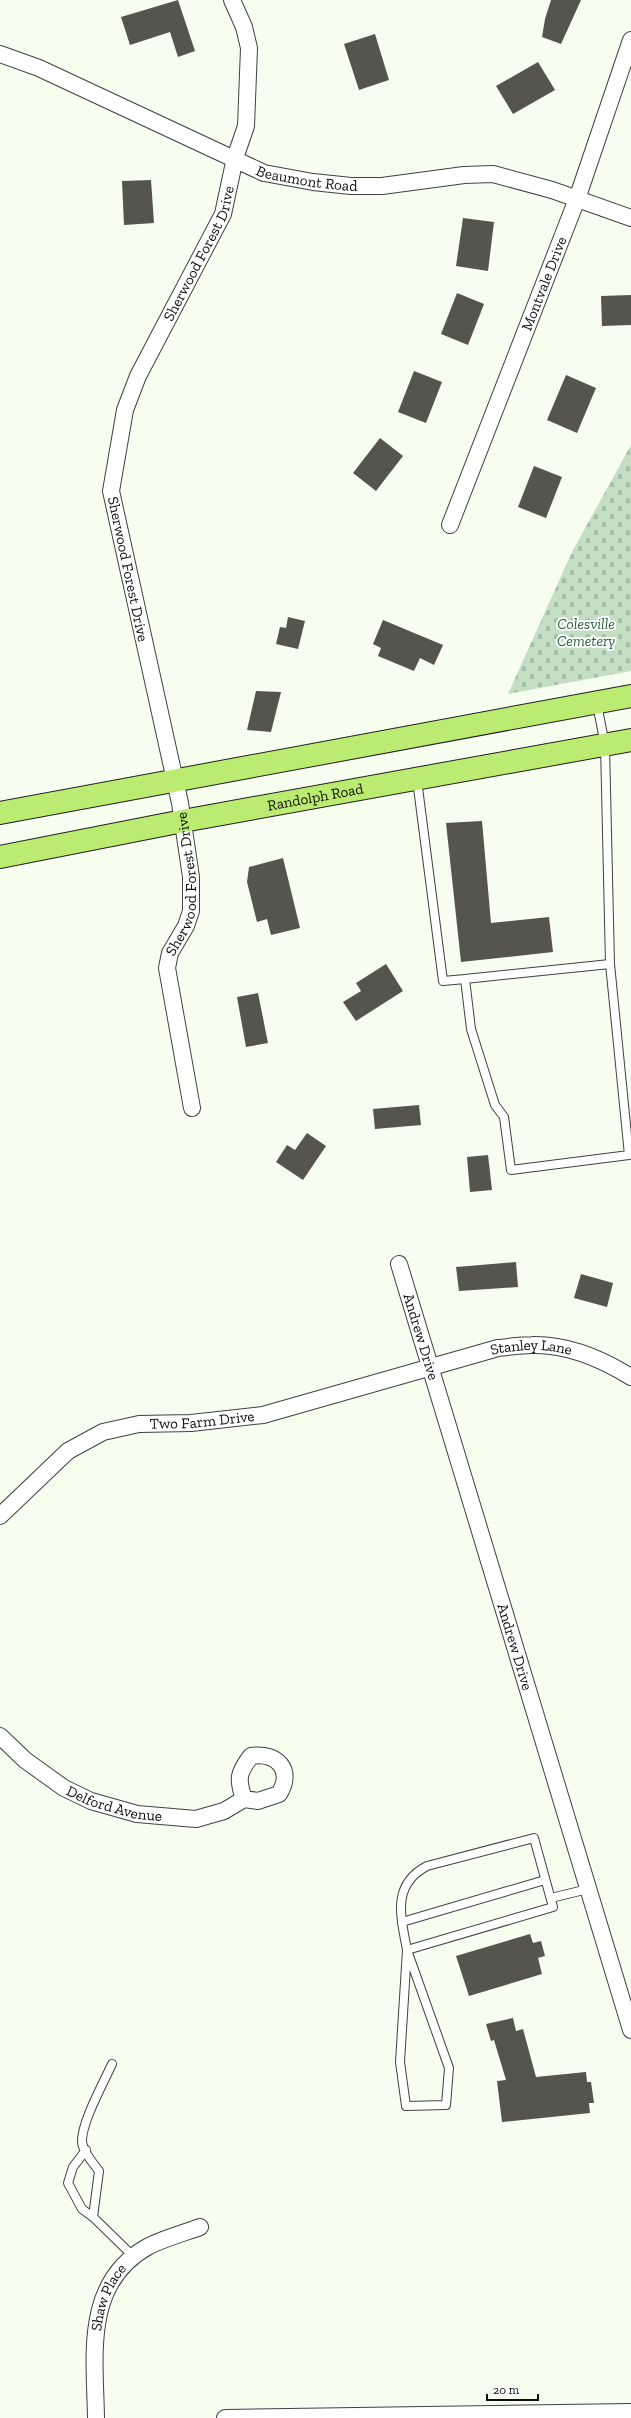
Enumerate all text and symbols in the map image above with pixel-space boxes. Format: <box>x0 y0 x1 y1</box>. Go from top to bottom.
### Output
street label: Beaumont Road <box>253 162 358 195</box>
street label: Sherwood Forest Drive <box>159 184 238 324</box>
street label: Montvale Drive <box>518 234 570 333</box>
street label: Sherwood Forest Drive <box>104 495 152 643</box>
park label: Colesville Cemetery <box>557 615 615 650</box>
street label: Randolph Road <box>266 779 366 815</box>
street label: Sherwood Forest Drive <box>161 811 200 959</box>
street label: Andrew Drive <box>399 1291 443 1382</box>
street label: Stanley Lane <box>488 1336 574 1359</box>
street label: Two Farm Drive <box>150 1407 255 1433</box>
street label: Andrew Drive <box>493 1601 537 1692</box>
street label: Delford Avenue <box>63 1782 163 1825</box>
street label: Shaw Place <box>87 2260 130 2332</box>
scale bar <box>487 2376 538 2402</box>
text: 20 m <box>493 2383 520 2397</box>

